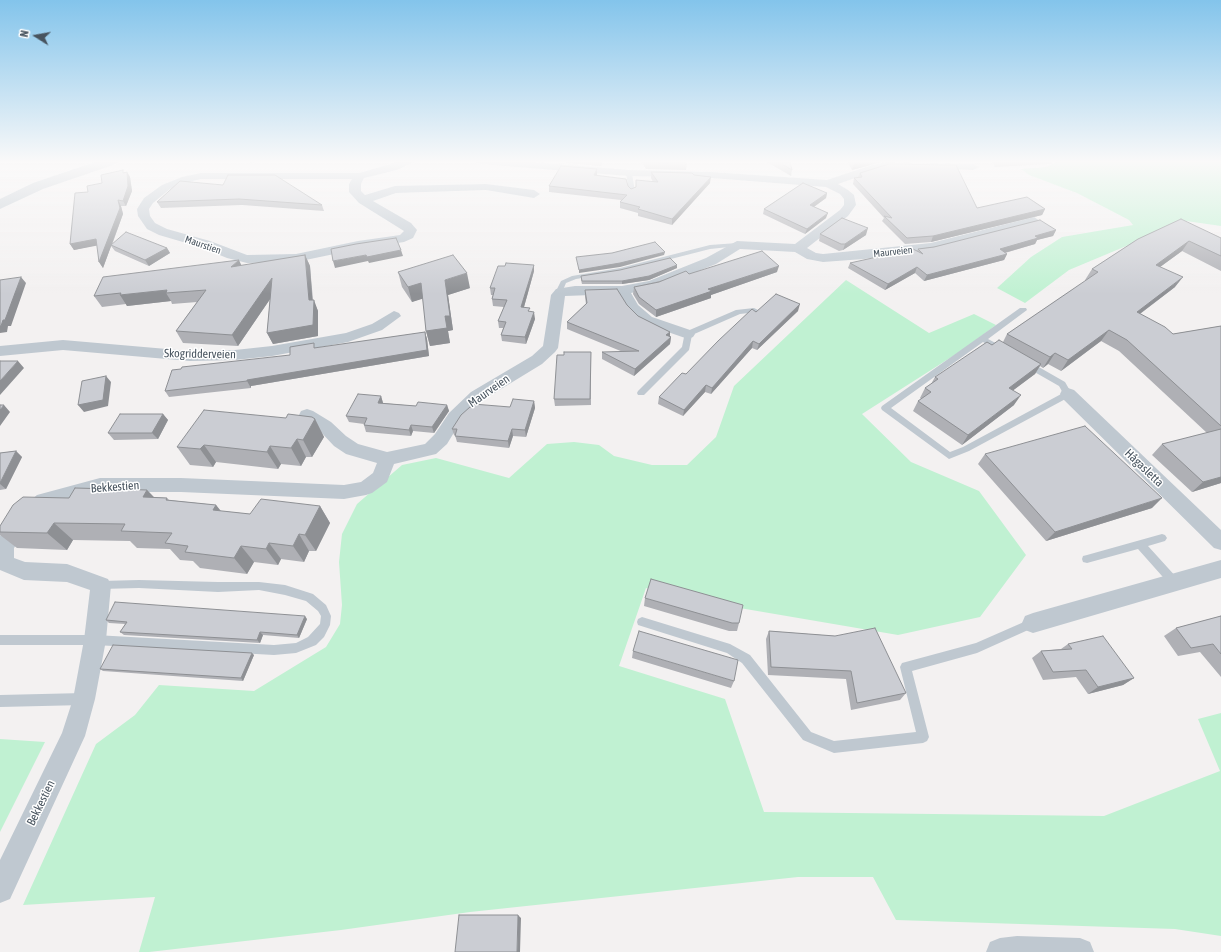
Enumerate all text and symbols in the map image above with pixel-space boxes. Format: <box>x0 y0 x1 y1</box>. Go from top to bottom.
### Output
north arrow <box>16 16 56 56</box>
text: N <box>18 29 31 38</box>
street label: Maurstien <box>183 233 223 257</box>
street label: Maurveien <box>873 244 913 260</box>
street label: Skogridderveien <box>164 346 236 362</box>
street label: Maurveien <box>466 372 512 410</box>
street label: Hågasletta <box>1122 446 1166 490</box>
street label: Bekkestien <box>90 478 140 496</box>
street label: Bekkestien <box>24 778 58 828</box>

